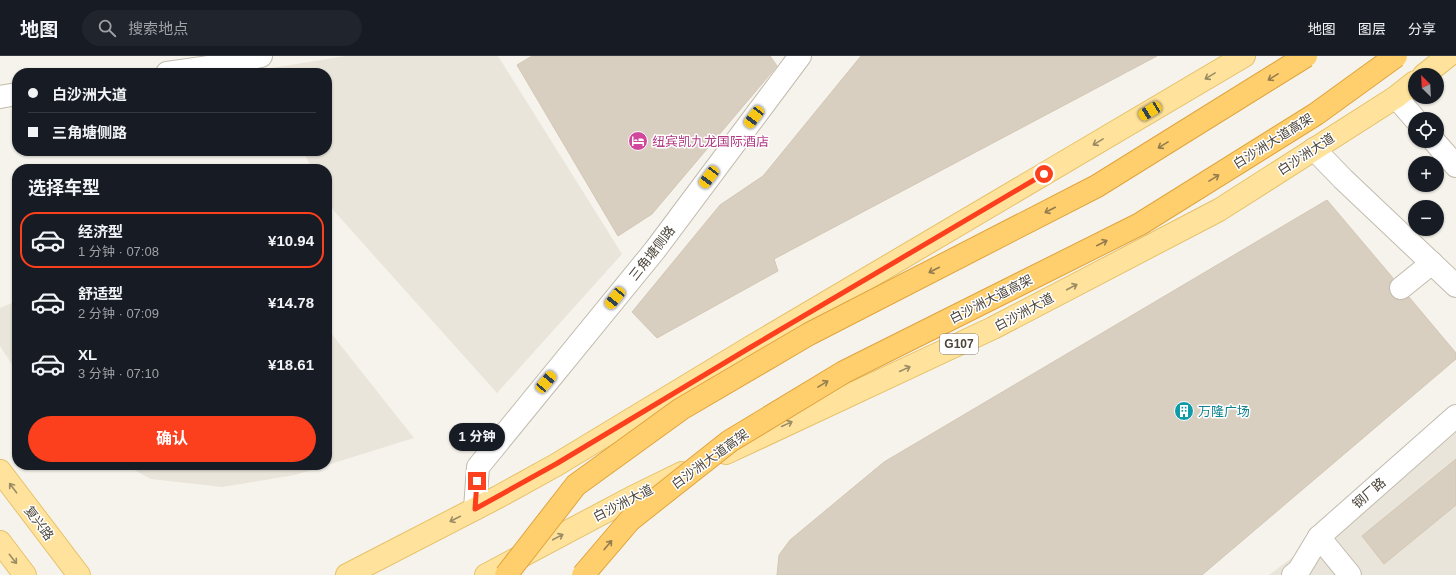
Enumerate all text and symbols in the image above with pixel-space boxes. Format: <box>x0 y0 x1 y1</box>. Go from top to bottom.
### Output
search box <box>82 10 362 46</box>
icon: search <box>96 17 118 39</box>
text: 地图 <box>20 19 58 40</box>
text: 搜索地点 <box>128 20 188 37</box>
text: 地图 <box>1308 21 1336 37</box>
text: 图层 <box>1358 21 1386 37</box>
text: 分享 <box>1408 21 1436 37</box>
north arrow <box>1408 68 1444 104</box>
map controls <box>1408 68 1444 236</box>
one-way arrow <box>1204 72 1216 80</box>
one-way arrow <box>1267 73 1279 81</box>
text: 白沙洲大道 <box>52 86 127 103</box>
car <box>1137 100 1163 122</box>
car <box>742 104 766 130</box>
street label: 白沙洲大道高架 <box>1230 110 1316 172</box>
button: locate <box>1408 112 1444 148</box>
text: 三角塘侧路 <box>52 124 127 141</box>
hotel icon: 纽宾凯九龙国际酒店 <box>627 130 649 152</box>
street label: 白沙洲大道 <box>1274 130 1338 178</box>
place label: 纽宾凯九龙国际酒店 <box>652 134 769 149</box>
one-way arrow <box>1093 138 1104 146</box>
one-way arrow <box>1157 142 1169 150</box>
button: + <box>1408 156 1444 192</box>
car <box>697 164 721 190</box>
route start <box>1035 165 1053 183</box>
one-way arrow <box>1208 174 1219 182</box>
text: 选择车型 <box>28 178 100 198</box>
button: − <box>1408 200 1444 236</box>
one-way arrow <box>1044 207 1056 215</box>
icon: car <box>30 222 66 258</box>
text: 经济型 <box>78 223 123 240</box>
street label: 三角塘侧路 <box>626 223 678 283</box>
text: ¥10.94 <box>268 232 314 249</box>
one-way arrow <box>1095 239 1107 246</box>
text: 1 分钟 · 07:08 <box>78 244 159 259</box>
one-way arrow <box>929 266 941 274</box>
street label: 白沙洲大道高架 <box>947 271 1035 327</box>
one-way arrow <box>1066 282 1078 290</box>
icon: car <box>30 284 66 320</box>
text: 舒适型 <box>78 285 123 302</box>
car <box>603 285 627 311</box>
street label: 白沙洲大道 <box>992 290 1056 334</box>
text: ¥14.78 <box>268 294 314 311</box>
text: 2 分钟 · 07:09 <box>78 306 159 321</box>
road number: G107 <box>940 334 978 354</box>
icon: car <box>30 346 66 382</box>
text: XL <box>78 346 97 363</box>
text: ¥18.61 <box>268 356 314 373</box>
one-way arrow <box>899 365 911 372</box>
text: 3 分钟 · 07:10 <box>78 366 159 381</box>
car <box>534 369 558 395</box>
one-way arrow <box>817 380 829 388</box>
building icon: 万隆广场 <box>1173 400 1195 422</box>
place label: 万隆广场 <box>1198 404 1250 419</box>
button: 确认 <box>28 416 316 462</box>
one-way arrow <box>781 420 793 427</box>
callout: 1 分钟 <box>449 423 505 451</box>
street label: 白沙洲大道高架 <box>669 426 751 492</box>
text: 1 分钟 <box>459 429 495 444</box>
route end <box>468 472 486 490</box>
street label: 钢厂路 <box>1349 475 1389 511</box>
street label: 白沙洲大道 <box>591 482 655 524</box>
one-way arrow <box>9 483 17 494</box>
street label: 复兴路 <box>21 503 57 543</box>
one-way arrow <box>449 516 461 523</box>
one-way arrow <box>552 532 564 540</box>
one-way arrow <box>604 540 613 550</box>
one-way arrow <box>8 553 17 564</box>

